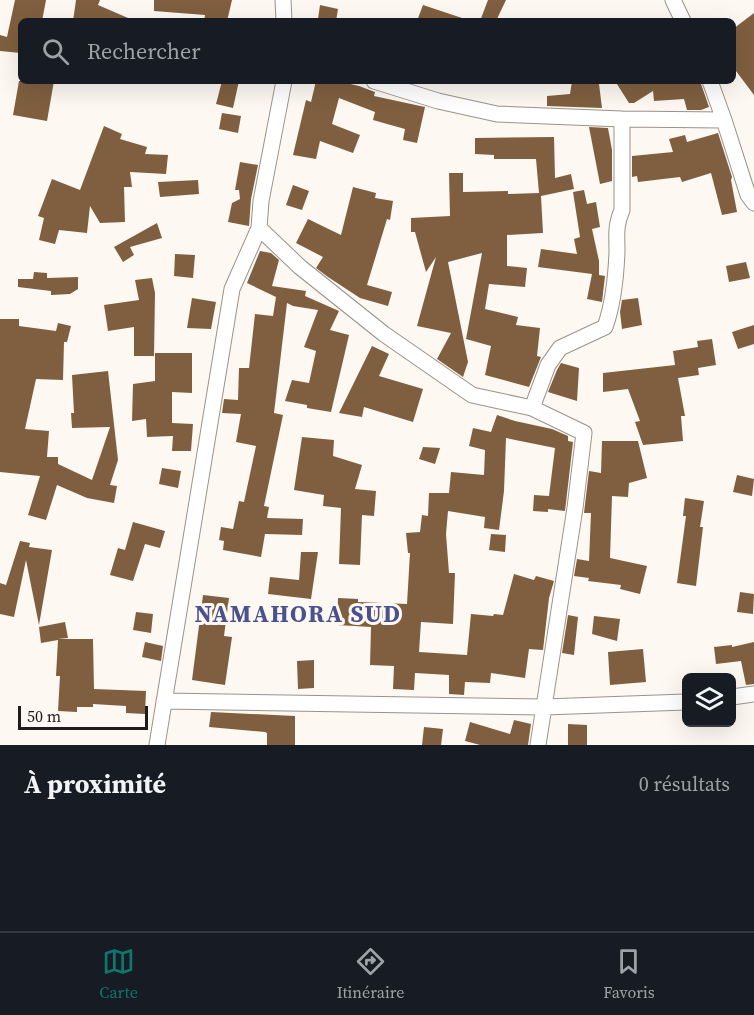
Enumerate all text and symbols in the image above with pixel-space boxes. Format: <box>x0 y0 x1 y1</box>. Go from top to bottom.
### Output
search box <box>18 18 736 84</box>
icon: search <box>39 35 72 68</box>
text: Rechercher <box>87 36 201 66</box>
district label: NAMAHORA SUD <box>195 597 401 630</box>
map controls <box>682 673 736 727</box>
button: layers <box>682 673 736 727</box>
scale bar <box>18 703 148 730</box>
text: 50 m <box>27 705 61 727</box>
text: À proximité <box>24 766 166 802</box>
text: 0 résultats <box>639 770 730 798</box>
tab: Carte <box>99 945 138 1003</box>
tab: Itinéraire <box>337 945 405 1003</box>
tab: Favoris <box>603 945 655 1003</box>

